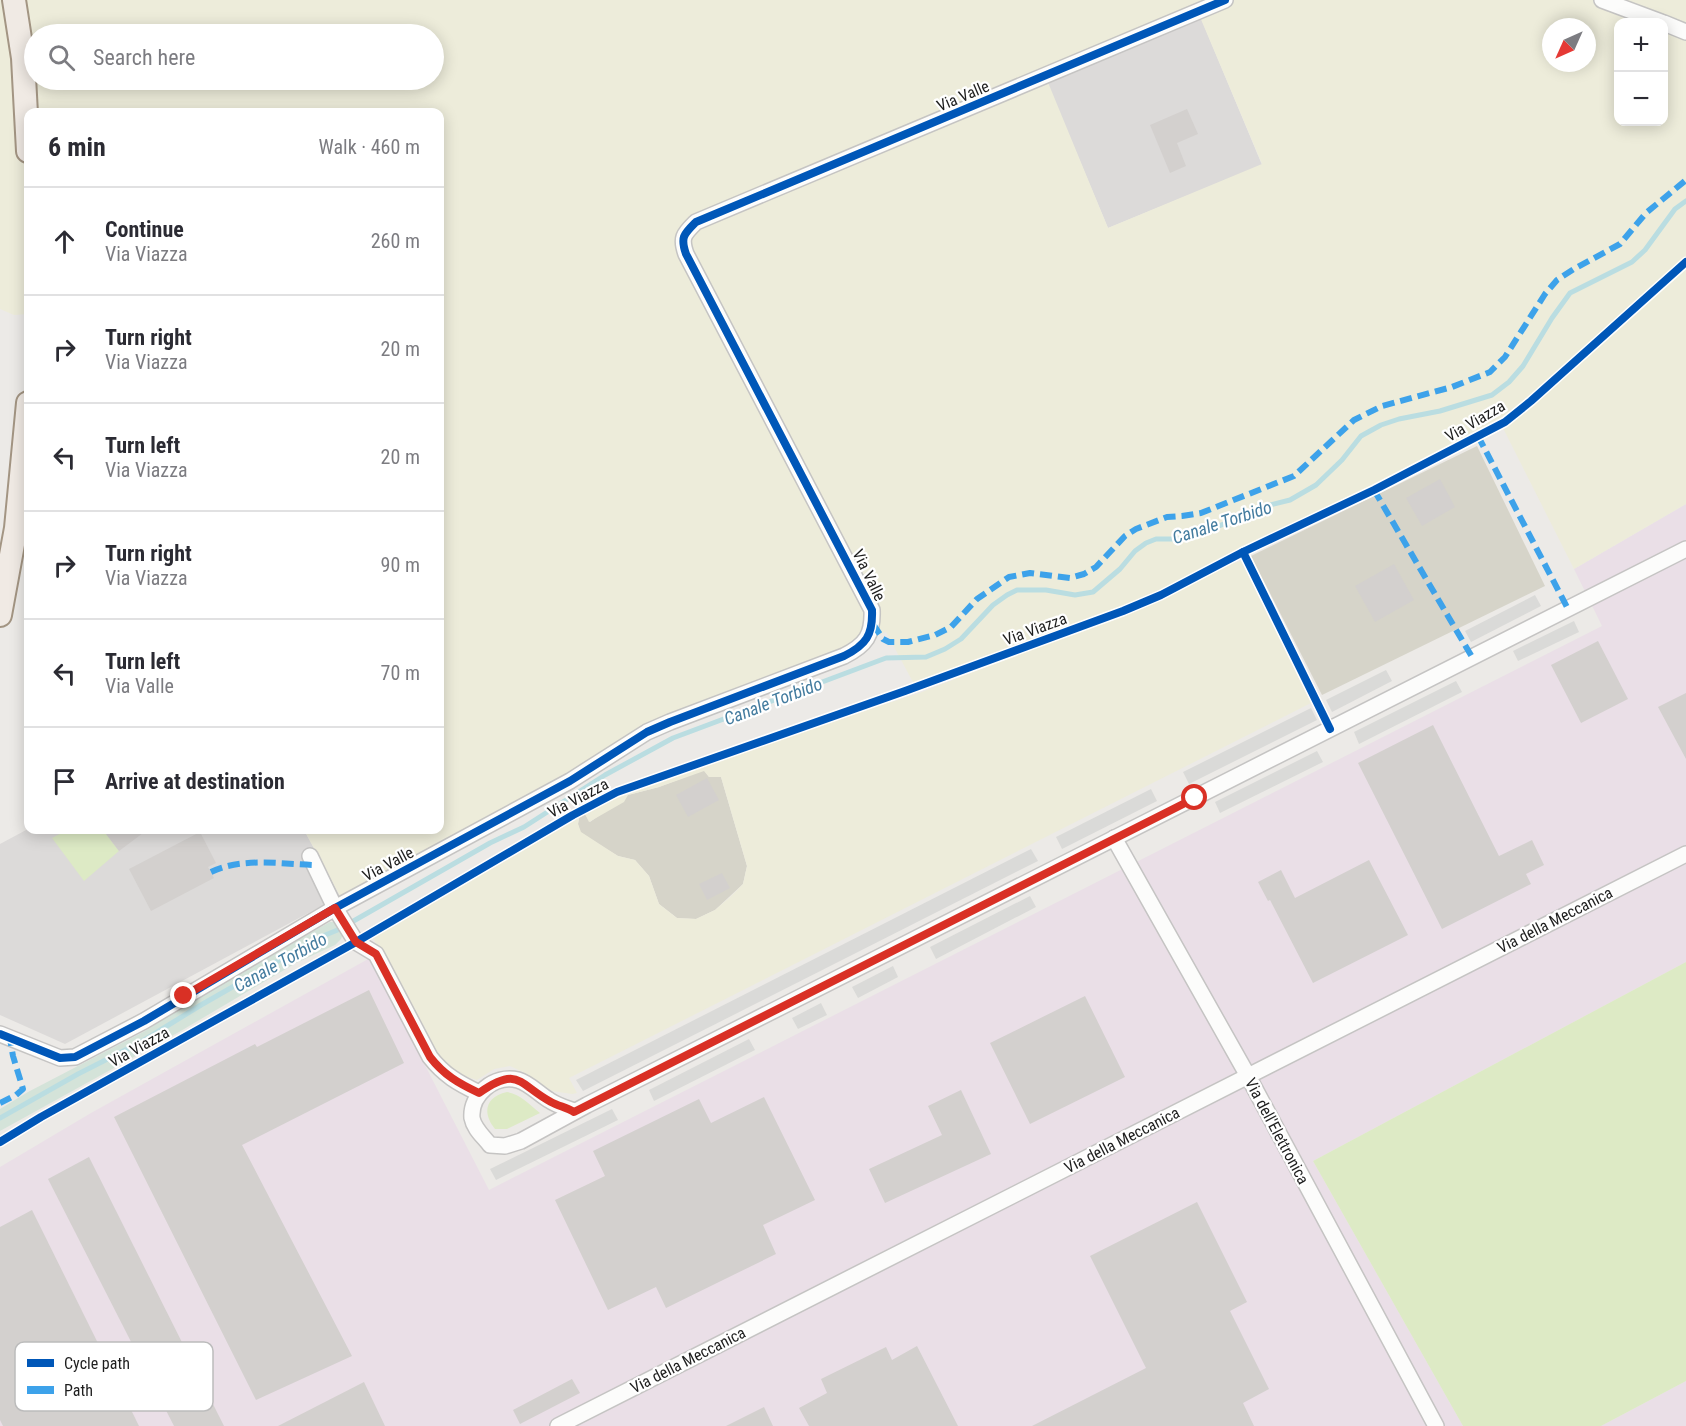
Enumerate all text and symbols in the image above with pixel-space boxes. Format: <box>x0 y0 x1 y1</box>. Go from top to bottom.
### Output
north arrow <box>1542 18 1596 72</box>
map controls <box>1614 18 1668 126</box>
button: + <box>1614 18 1668 72</box>
search box <box>24 24 444 90</box>
icon: search <box>45 41 78 74</box>
text: Search here <box>93 45 195 70</box>
button: − <box>1614 72 1668 126</box>
street label: Via Valle <box>934 76 992 116</box>
text: 6 min <box>48 132 106 162</box>
text: Walk · 460 m <box>319 135 420 159</box>
text: Continue <box>105 217 184 242</box>
icon: ahead <box>48 225 81 258</box>
text: 260 m <box>371 229 420 253</box>
text: Via Viazza <box>105 242 188 266</box>
text: Turn right <box>105 325 192 350</box>
icon: right <box>48 333 81 366</box>
text: 20 m <box>381 337 420 361</box>
text: Via Viazza <box>105 350 188 374</box>
street label: Via Viazza <box>1442 396 1508 446</box>
text: Turn left <box>105 433 180 458</box>
icon: left <box>48 441 81 474</box>
text: 20 m <box>381 445 420 469</box>
text: Via Viazza <box>105 458 188 482</box>
water label: Canale Torbido <box>1170 496 1274 548</box>
text: Turn right <box>105 541 192 566</box>
street label: Via Valle <box>848 546 890 604</box>
icon: right <box>48 549 81 582</box>
text: 90 m <box>381 553 420 577</box>
text: Via Viazza <box>105 566 188 590</box>
street label: Via Viazza <box>1001 609 1069 649</box>
text: Turn left <box>105 649 180 674</box>
icon: left <box>48 657 81 690</box>
text: 70 m <box>381 661 420 685</box>
water label: Canale Torbido <box>721 673 825 729</box>
text: Via Valle <box>105 674 174 698</box>
icon: arrive <box>48 765 81 798</box>
text: Arrive at destination <box>105 769 285 794</box>
street label: Via Viazza <box>544 774 612 822</box>
route start <box>1181 784 1207 810</box>
street label: Via Valle <box>359 843 417 885</box>
street label: Via della Meccanica <box>1494 883 1616 957</box>
water label: Canale Torbido <box>230 928 330 996</box>
route end <box>170 982 196 1008</box>
street label: Via Viazza <box>106 1023 172 1071</box>
street label: Via dell'Elettronica <box>1241 1075 1313 1187</box>
street label: Via della Meccanica <box>1061 1103 1183 1177</box>
street label: Via della Meccanica <box>627 1323 749 1397</box>
legend <box>15 1342 213 1411</box>
text: Cycle path <box>64 1354 130 1373</box>
text: Path <box>64 1381 93 1400</box>

